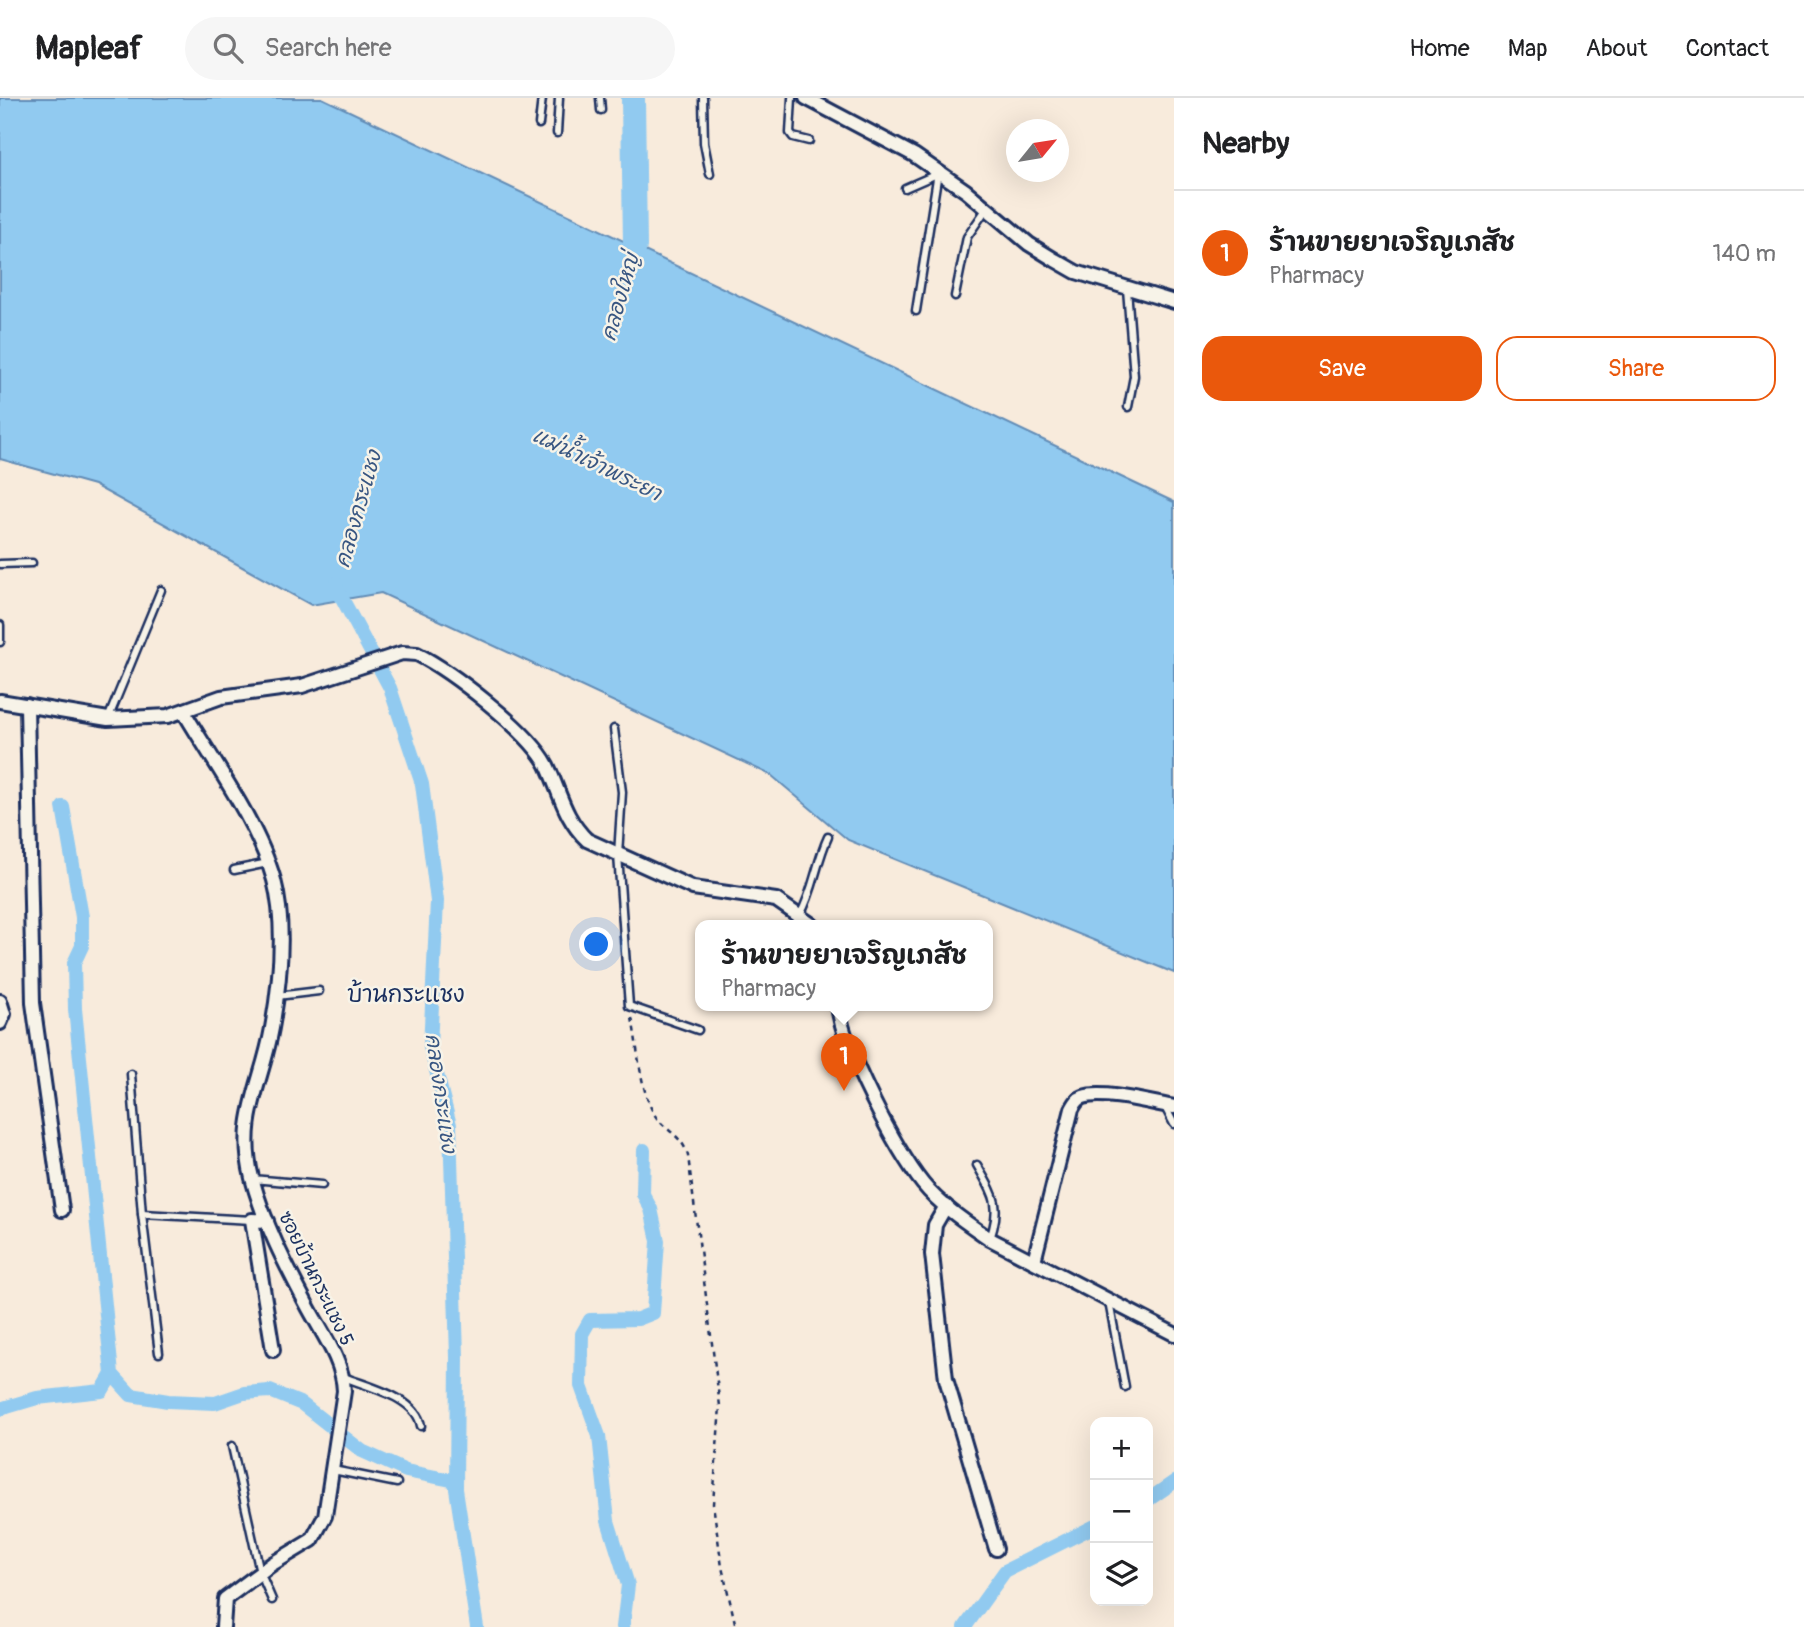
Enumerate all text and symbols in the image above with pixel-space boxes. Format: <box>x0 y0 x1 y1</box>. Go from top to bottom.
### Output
search box <box>185 17 675 80</box>
text: Mapleaf <box>35 28 143 69</box>
icon: search <box>209 29 247 67</box>
text: Search here <box>265 32 392 64</box>
text: Home <box>1409 34 1470 63</box>
text: Map <box>1508 34 1548 63</box>
text: About <box>1586 34 1648 63</box>
text: Contact <box>1686 34 1769 63</box>
north arrow <box>1006 119 1069 182</box>
text: Nearby <box>1202 125 1289 162</box>
text: ร้านขายยาเจริญเภสัช <box>1269 227 1515 259</box>
text: 1 <box>1221 239 1230 268</box>
text: 140 m <box>1713 239 1776 268</box>
water label: คลองใหญ่ <box>594 246 647 344</box>
text: Pharmacy <box>1269 261 1364 290</box>
button: Save <box>1202 336 1482 401</box>
button: Share <box>1496 336 1776 401</box>
water label: แม่น้ำเจ้าพระยา <box>528 415 670 508</box>
water label: คลองกระแชง <box>329 447 388 571</box>
popup <box>695 920 993 1011</box>
your location <box>579 927 613 961</box>
text: ร้านขายยาเจริญเภสัช <box>721 940 967 972</box>
text: Pharmacy <box>721 974 816 1003</box>
district label: บ้านกระแชง <box>347 979 465 1009</box>
water label: คลองกระแชง <box>419 1032 462 1156</box>
pin: 1 <box>821 1033 867 1091</box>
street label: ซอยบ้านกระแชง 5 <box>273 1207 359 1350</box>
map controls <box>1090 1417 1153 1606</box>
button: + <box>1090 1417 1153 1480</box>
button: − <box>1090 1480 1153 1543</box>
button: layers <box>1090 1543 1153 1606</box>

